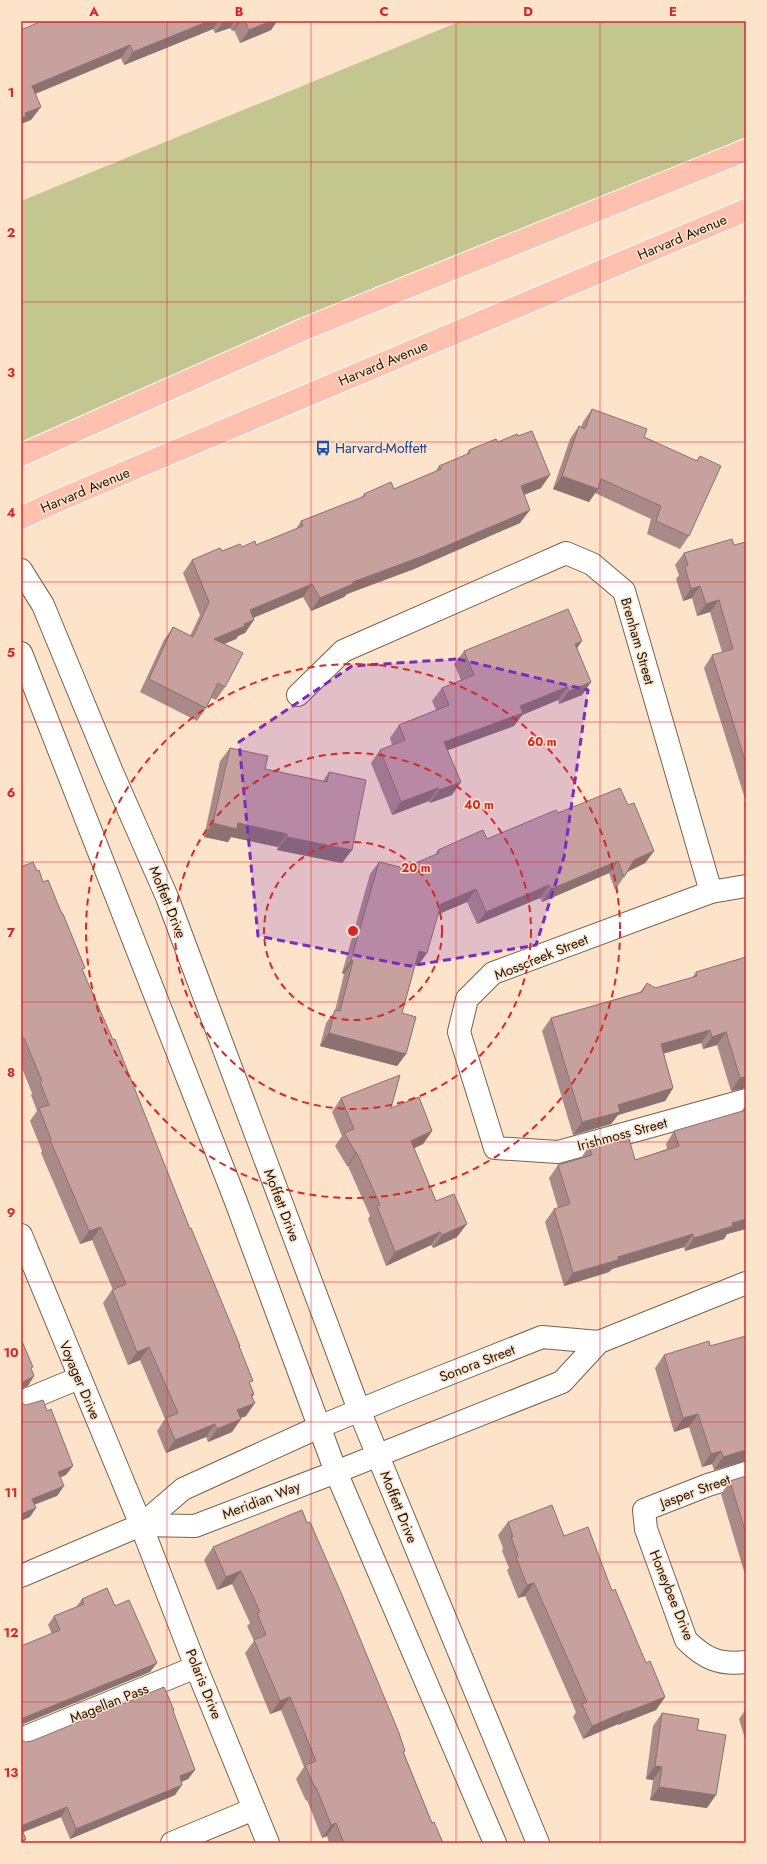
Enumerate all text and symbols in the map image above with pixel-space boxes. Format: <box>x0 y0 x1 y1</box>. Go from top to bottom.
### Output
text: A <box>88 2 99 21</box>
text: B <box>235 2 244 21</box>
text: C <box>379 2 389 21</box>
text: D <box>523 2 533 21</box>
text: E <box>669 2 677 21</box>
text: 1 <box>8 83 14 102</box>
street label: Harvard Avenue <box>634 209 730 265</box>
text: 2 <box>7 223 15 242</box>
street label: Harvard Avenue <box>335 335 431 391</box>
text: 3 <box>7 363 15 382</box>
place label: Harvard-Moffett <box>335 438 427 458</box>
bus stop icon: Harvard-Moffett <box>314 439 332 457</box>
street label: Harvard Avenue <box>37 462 133 518</box>
text: 4 <box>6 503 16 522</box>
street label: Brenham Street <box>616 595 660 687</box>
text: 5 <box>7 643 15 662</box>
text: 60 m <box>527 733 557 751</box>
text: 6 <box>7 783 16 802</box>
text: 40 m <box>464 796 494 814</box>
text: 20 m <box>401 859 431 877</box>
street label: Moffett Drive <box>144 863 192 941</box>
text: 7 <box>7 923 15 942</box>
centre of rings <box>346 924 360 938</box>
street label: Mosscreek Street <box>491 929 592 985</box>
text: 8 <box>7 1063 15 1082</box>
street label: Irishmoss Street <box>575 1112 670 1156</box>
street label: Moffett Drive <box>259 1166 305 1244</box>
text: 9 <box>7 1203 16 1222</box>
street label: Voyager Drive <box>54 1338 106 1422</box>
street label: Sonora Street <box>436 1339 518 1387</box>
text: 10 <box>3 1343 19 1362</box>
street label: Moffett Drive <box>375 1468 423 1546</box>
street label: Jasper Street <box>655 1469 733 1514</box>
street label: Meridian Way <box>219 1476 304 1524</box>
text: 11 <box>4 1483 18 1502</box>
street label: Honeybee Drive <box>645 1547 699 1643</box>
text: 12 <box>3 1623 19 1642</box>
street label: Polaris Drive <box>181 1646 227 1722</box>
street label: Magellan Pass <box>67 1678 152 1728</box>
text: 13 <box>4 1763 18 1782</box>

